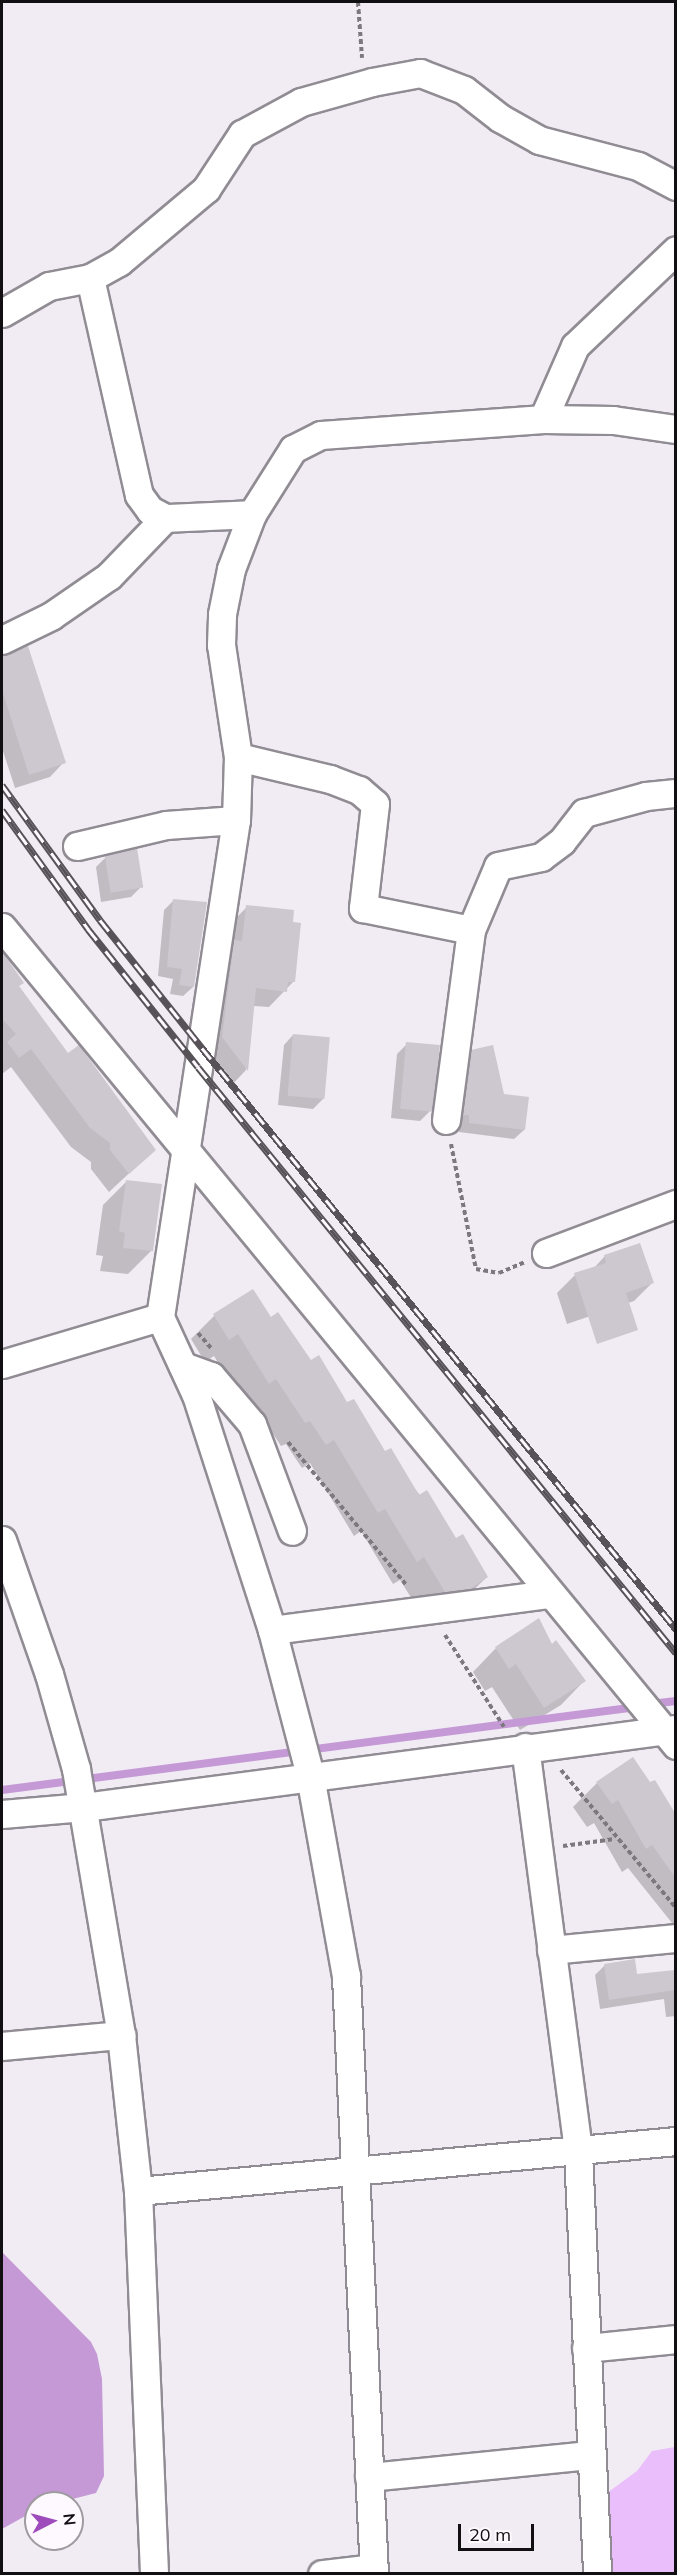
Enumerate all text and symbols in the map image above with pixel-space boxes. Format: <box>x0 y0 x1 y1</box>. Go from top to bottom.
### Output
north arrow <box>24 2491 84 2551</box>
text: N <box>59 2512 80 2526</box>
scale bar <box>461 2512 538 2550</box>
text: 20 m <box>469 2523 511 2546</box>

